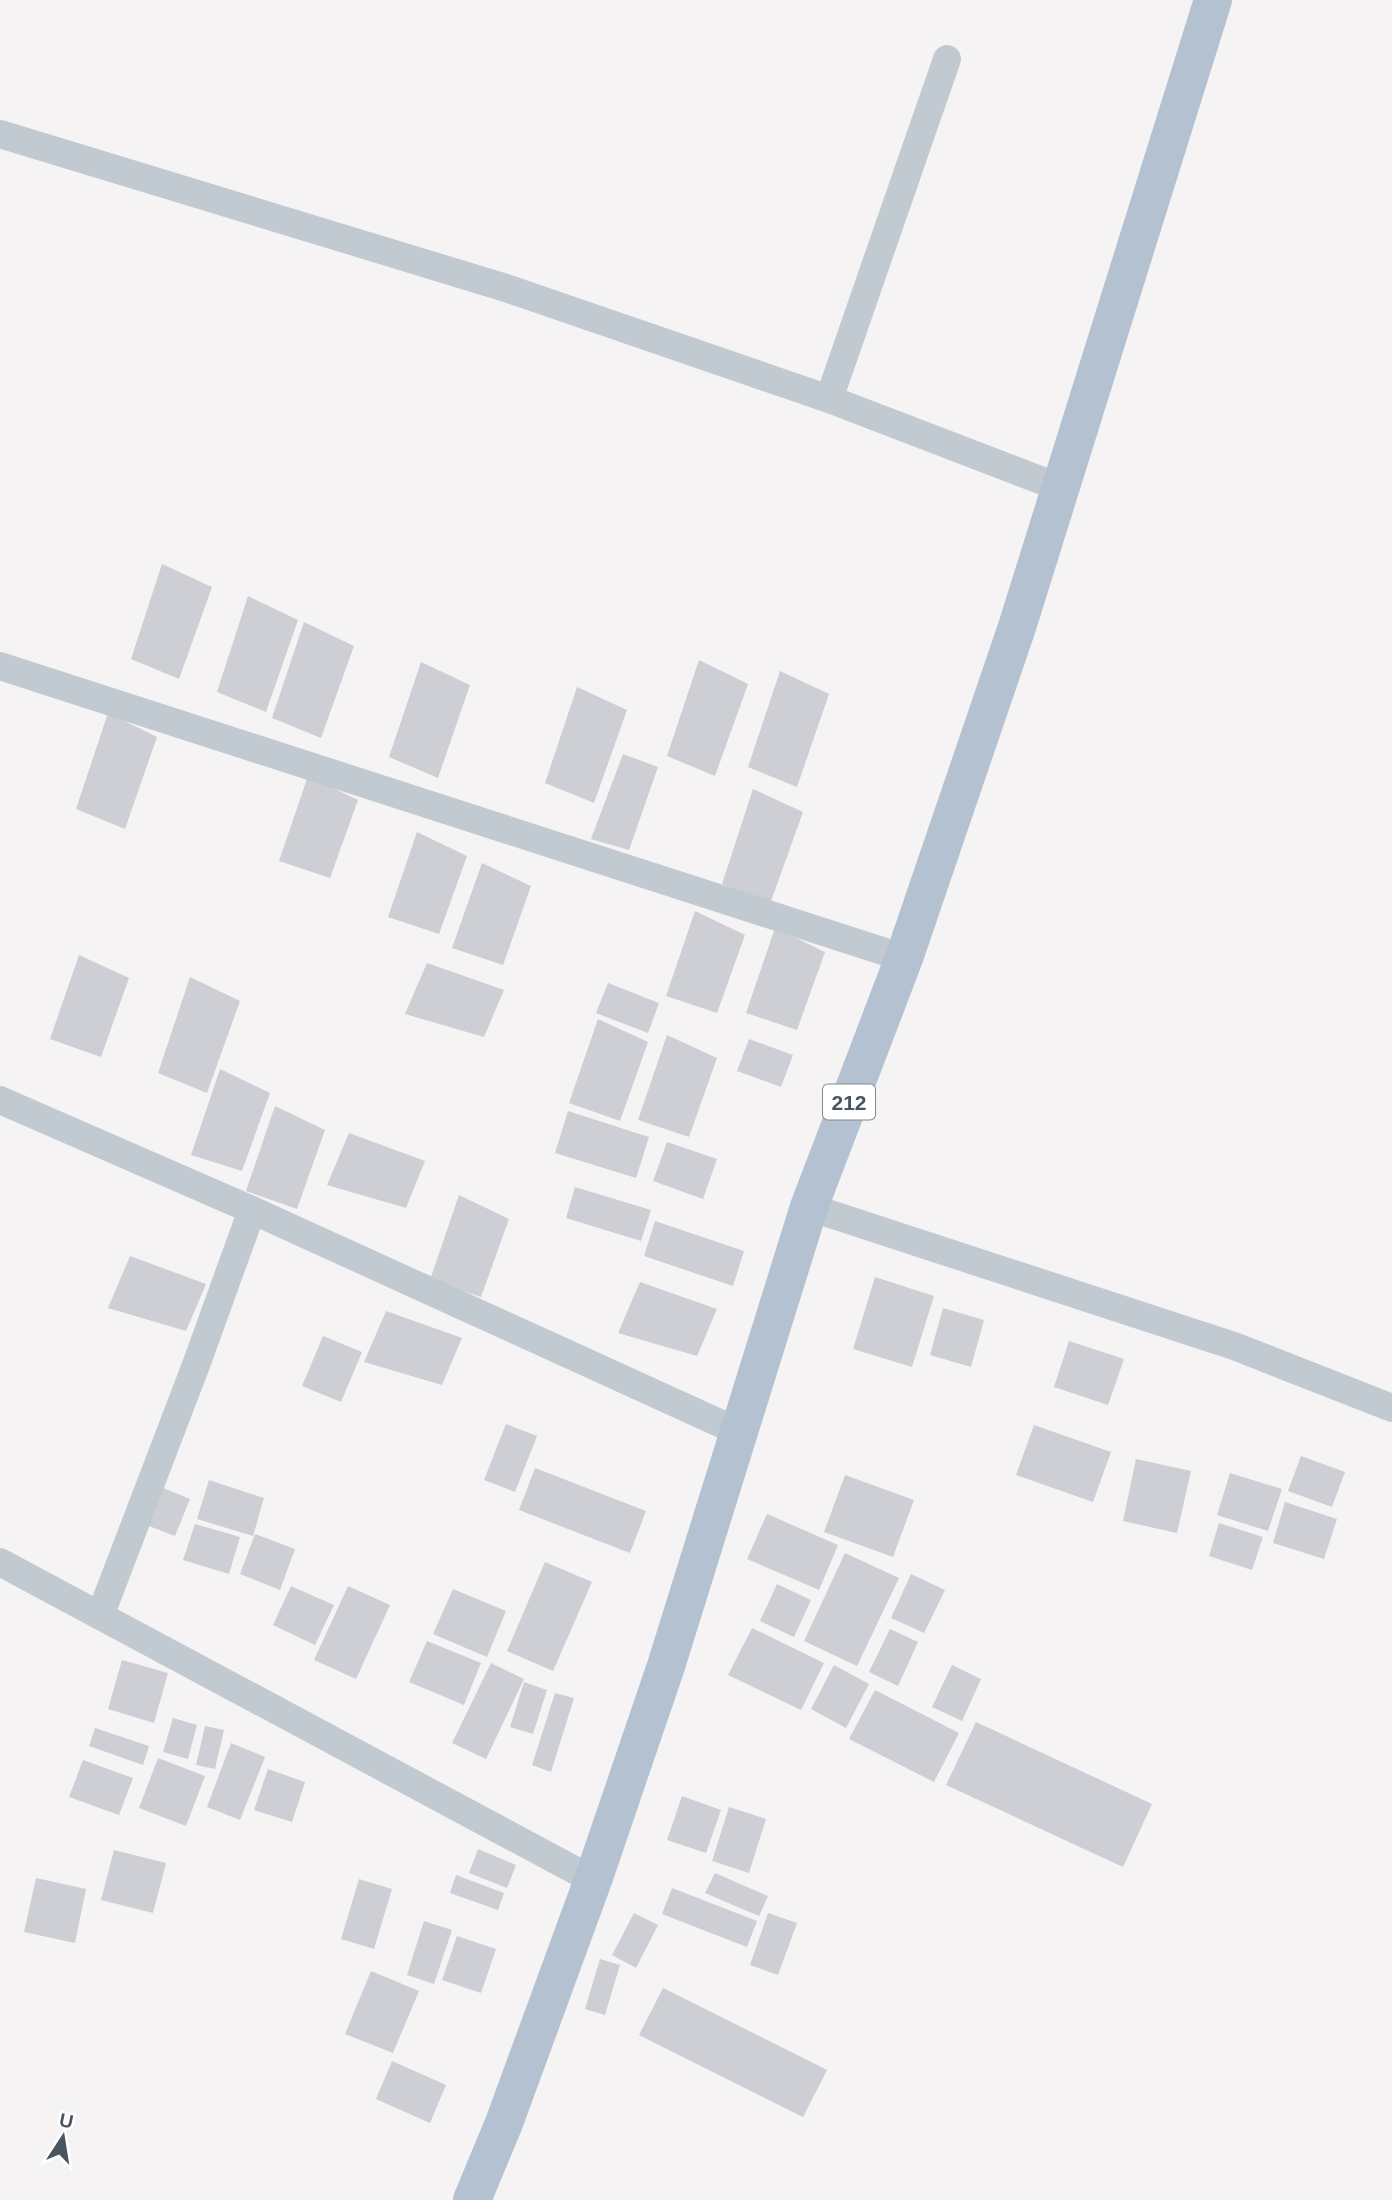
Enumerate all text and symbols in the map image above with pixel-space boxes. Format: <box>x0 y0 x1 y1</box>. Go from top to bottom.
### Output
road number: 212 <box>823 1084 875 1120</box>
north arrow <box>28 2102 98 2172</box>
text: U <box>58 2109 75 2133</box>

